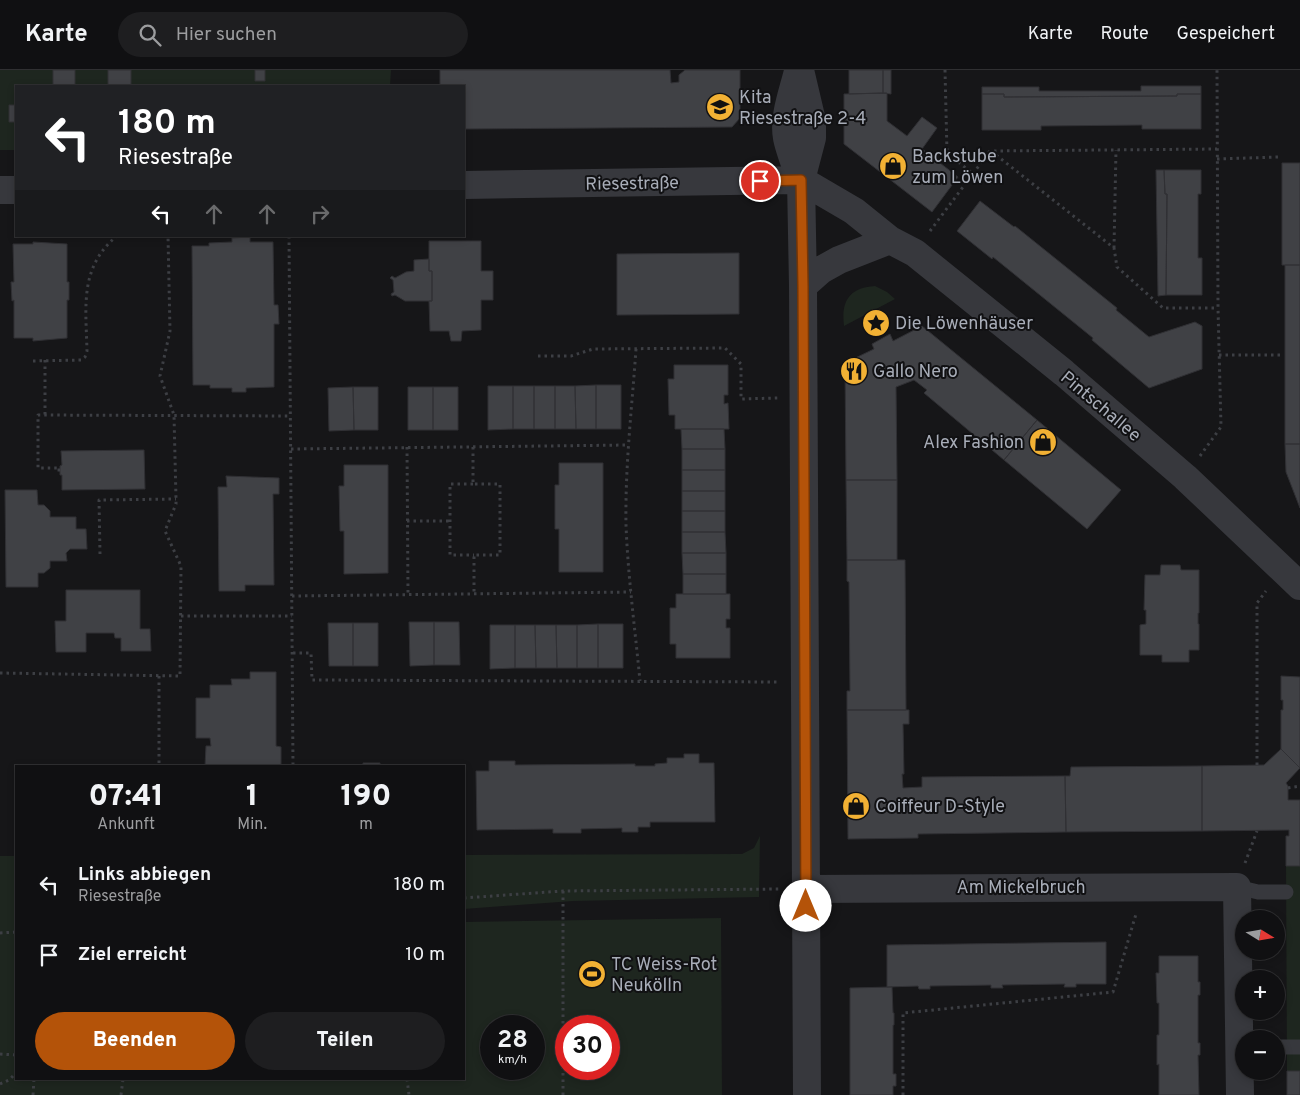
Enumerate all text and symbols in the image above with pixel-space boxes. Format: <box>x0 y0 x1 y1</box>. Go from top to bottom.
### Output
search box <box>118 12 468 57</box>
text: Karte <box>25 20 88 50</box>
icon: search <box>136 21 164 49</box>
text: Hier suchen <box>176 23 277 47</box>
text: Karte <box>1028 23 1073 46</box>
text: Route <box>1101 23 1149 46</box>
text: Gespeichert <box>1177 23 1275 46</box>
place label: Kita Riesestraße 2-4 <box>739 87 867 131</box>
school or university icon: Kita Riesestraße 2-4 <box>705 92 735 122</box>
text: 180 m <box>118 102 216 146</box>
icon: left <box>35 105 100 170</box>
text: Riesestraße <box>118 145 233 172</box>
place label: Backstube zum Löwen <box>912 146 1003 190</box>
shop icon: Backstube zum Löwen <box>878 151 908 181</box>
pin <box>739 160 781 202</box>
icon: arrive <box>746 167 774 195</box>
street label: Riesestraße <box>585 172 679 197</box>
icon: left <box>147 200 175 228</box>
icon: ahead <box>200 200 228 228</box>
icon: ahead <box>253 200 281 228</box>
icon: right <box>306 200 334 228</box>
place icon: Die Löwenhäuser <box>861 308 891 338</box>
place label: Die Löwenhäuser <box>895 313 1033 336</box>
restaurant icon: Gallo Nero <box>839 356 869 386</box>
place label: Gallo Nero <box>873 361 958 384</box>
street label: Pintschallee <box>1055 367 1145 448</box>
shop icon: Alex Fashion <box>1028 427 1058 457</box>
place label: Alex Fashion <box>923 432 1024 455</box>
text: 07:41 <box>88 779 164 816</box>
text: 1 <box>246 779 258 816</box>
text: 190 <box>340 779 391 816</box>
shop icon: Coiffeur D-Style <box>841 791 871 821</box>
place label: Coiffeur D-Style <box>875 796 1005 819</box>
text: Ankunft <box>97 815 155 835</box>
text: Min. <box>237 815 267 835</box>
text: m <box>359 815 373 835</box>
text: Links abbiegen <box>78 863 211 887</box>
icon: left <box>35 871 63 899</box>
text: 180 m <box>394 873 445 897</box>
street label: Am Mickelbruch <box>956 877 1086 900</box>
position arrow <box>779 879 831 931</box>
text: Riesestraße <box>78 887 161 907</box>
north arrow <box>1235 910 1285 960</box>
map controls <box>1235 910 1285 1080</box>
icon: arrive <box>35 941 63 969</box>
text: Ziel erreicht <box>78 943 187 967</box>
text: 10 m <box>405 943 445 967</box>
place label: TC Weiss-Rot Neukölln <box>611 954 717 998</box>
sports icon: TC Weiss-Rot Neukölln <box>577 959 607 989</box>
button: + <box>1235 970 1285 1020</box>
button: Beenden <box>35 1012 235 1070</box>
button: Teilen <box>245 1012 445 1070</box>
speed limit sign: 30 <box>555 1015 620 1080</box>
text: 28 <box>497 1025 528 1057</box>
button: − <box>1235 1030 1285 1080</box>
text: km/h <box>498 1052 527 1068</box>

